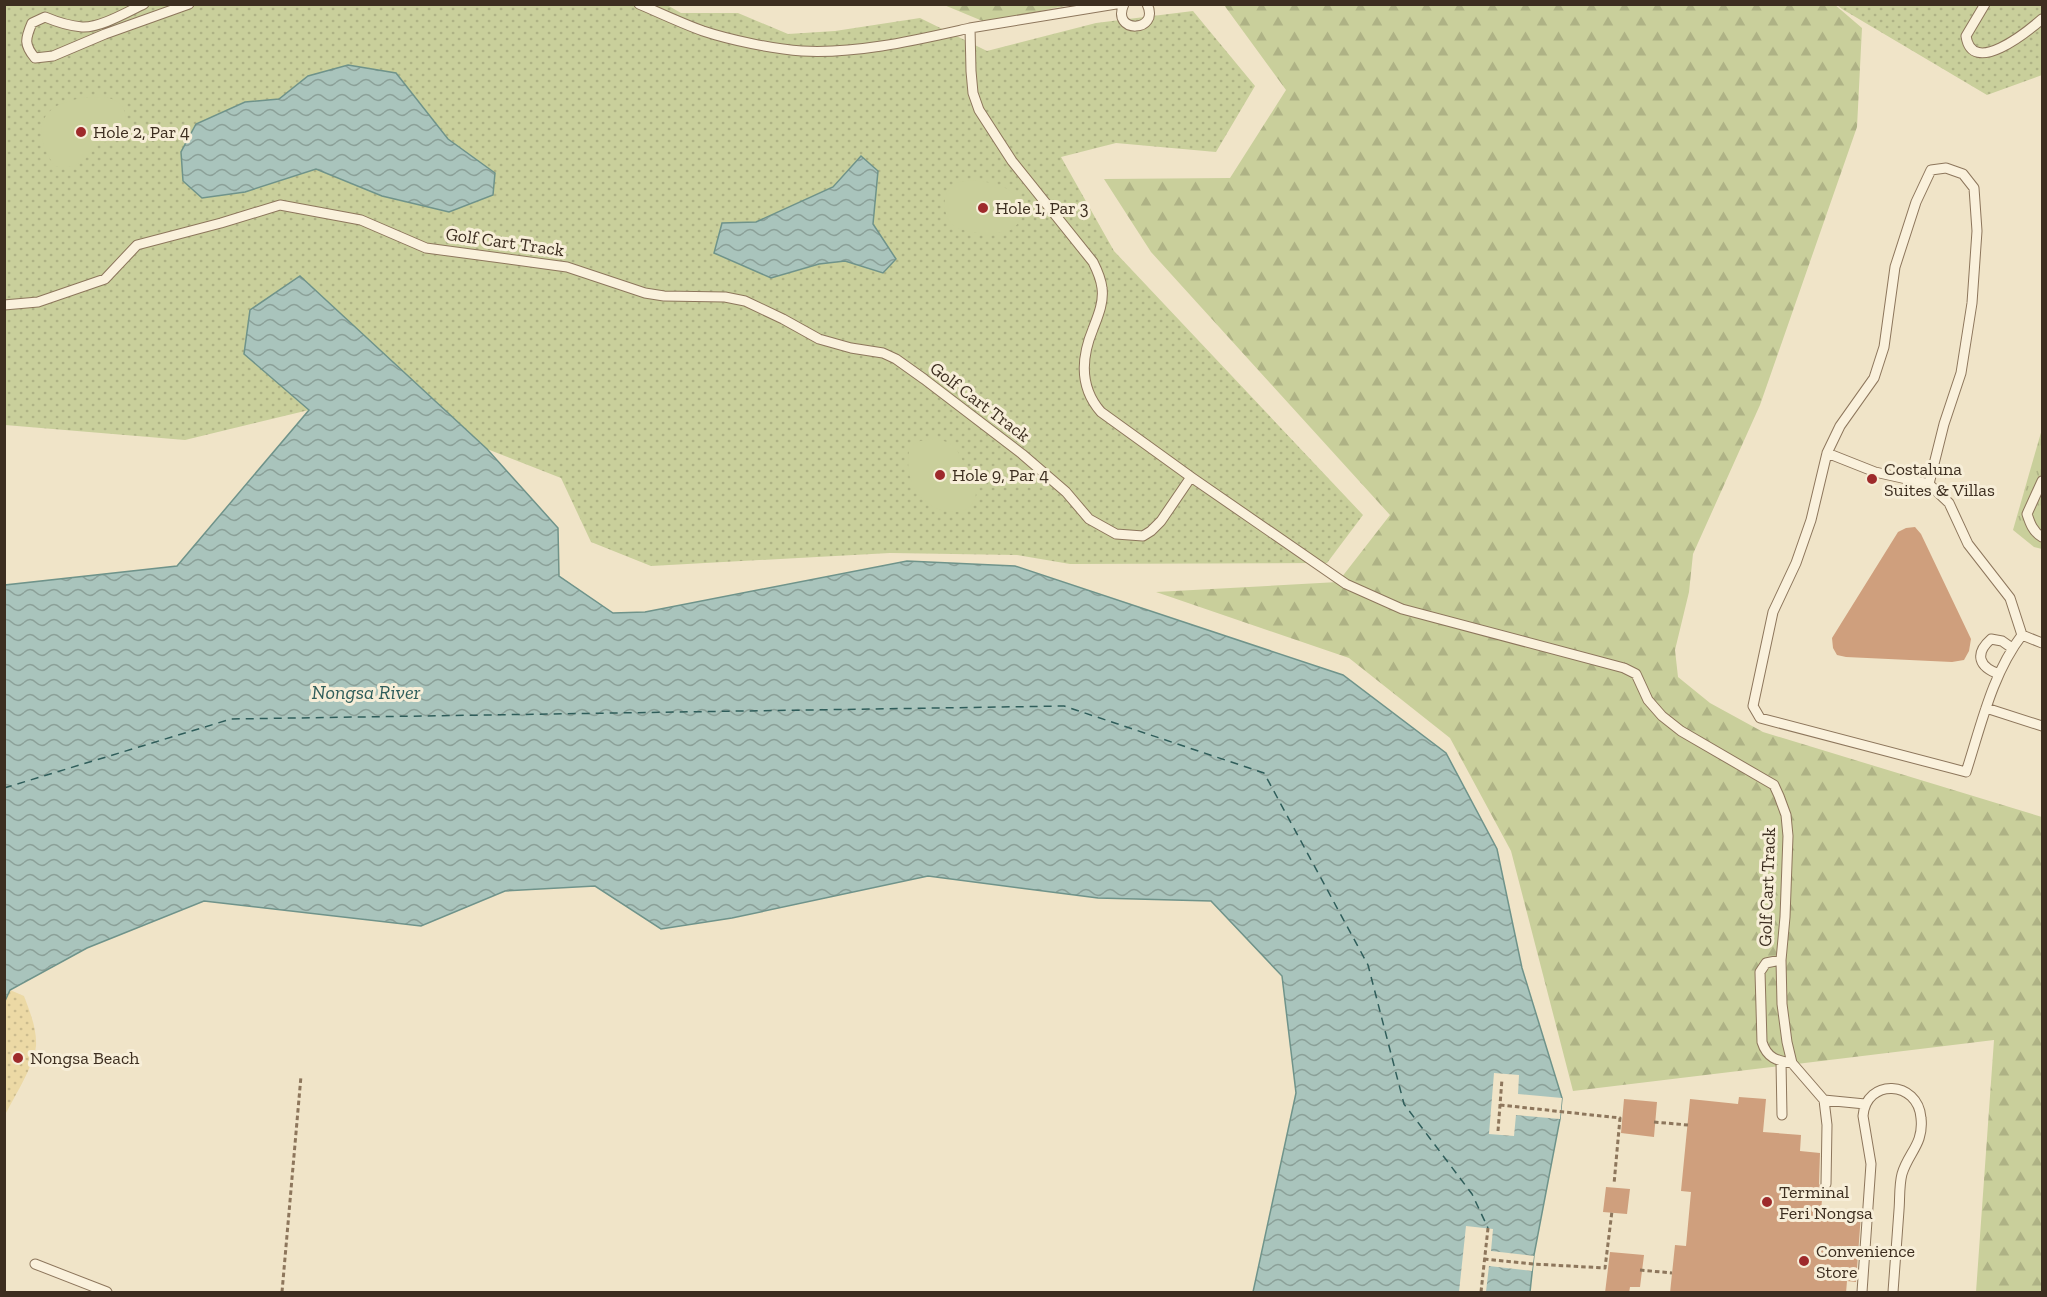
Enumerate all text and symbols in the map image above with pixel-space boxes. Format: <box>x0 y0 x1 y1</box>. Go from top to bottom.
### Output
place label: Hole 2, Par 4 <box>93 121 190 143</box>
marker: Hole 2, Par 4 <box>74 125 88 139</box>
place label: Hole 1, Par 3 <box>995 197 1089 219</box>
marker: Hole 1, Par 3 <box>976 201 990 215</box>
street label: Golf Cart Track <box>444 223 566 261</box>
street label: Golf Cart Track <box>926 357 1035 447</box>
place label: Costaluna Suites & Villas <box>1884 458 1995 501</box>
place label: Hole 9, Par 4 <box>952 464 1049 486</box>
marker: Hole 9, Par 4 <box>933 468 947 482</box>
marker: Costaluna Suites & Villas <box>1865 472 1879 486</box>
water label: Nongsa River <box>312 680 421 704</box>
street label: Golf Cart Track <box>1754 826 1780 947</box>
place label: Nongsa Beach <box>30 1047 139 1069</box>
marker: Nongsa Beach <box>11 1051 25 1065</box>
place label: Terminal Feri Nongsa <box>1779 1181 1873 1224</box>
marker: Terminal Feri Nongsa <box>1760 1195 1774 1209</box>
place label: Convenience Store <box>1816 1240 1915 1283</box>
marker: Convenience Store <box>1797 1254 1811 1268</box>

